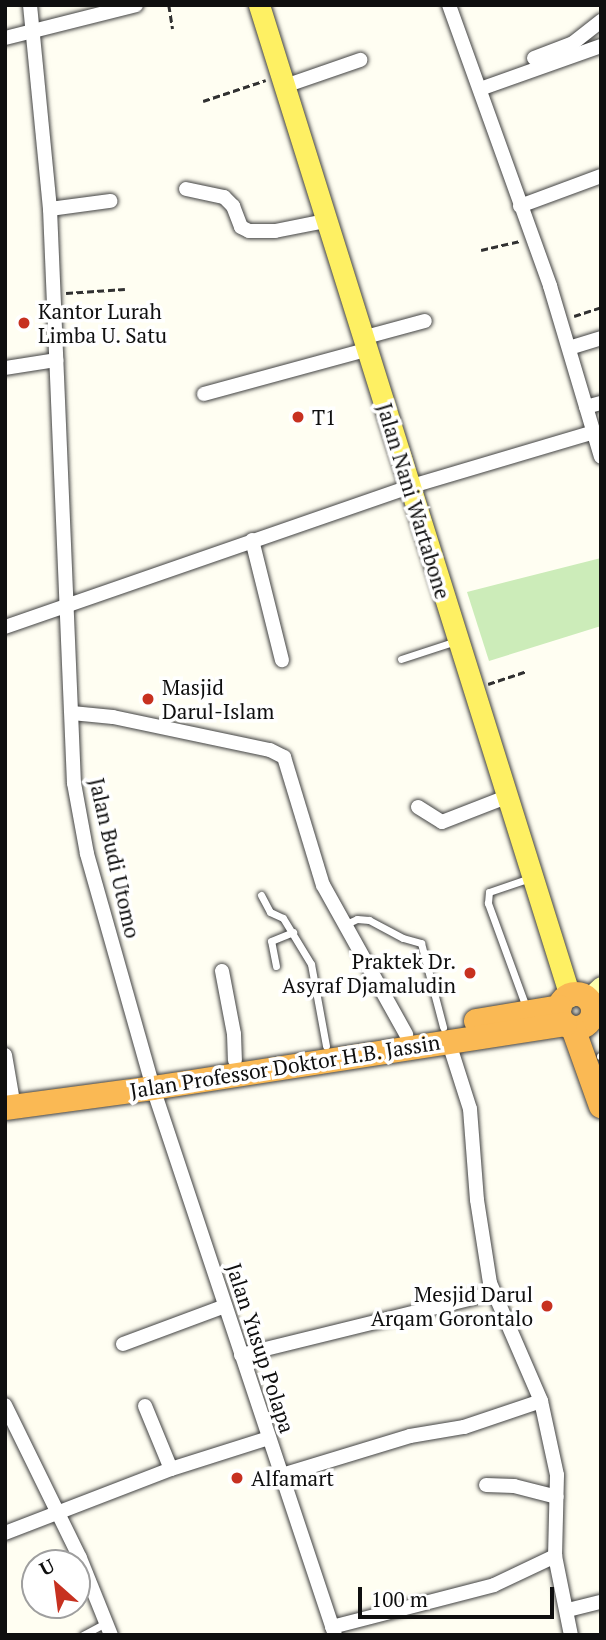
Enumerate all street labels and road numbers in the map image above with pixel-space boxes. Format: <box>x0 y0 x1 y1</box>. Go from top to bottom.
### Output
street label: Jalan Nani Wartabone <box>372 400 456 602</box>
street label: Jalan Budi Utomo <box>84 775 146 941</box>
street label: Jalan Professor Doktor H.B. Jassin <box>128 1029 442 1103</box>
street label: Jalan Yusup Polapa <box>222 1260 300 1436</box>

